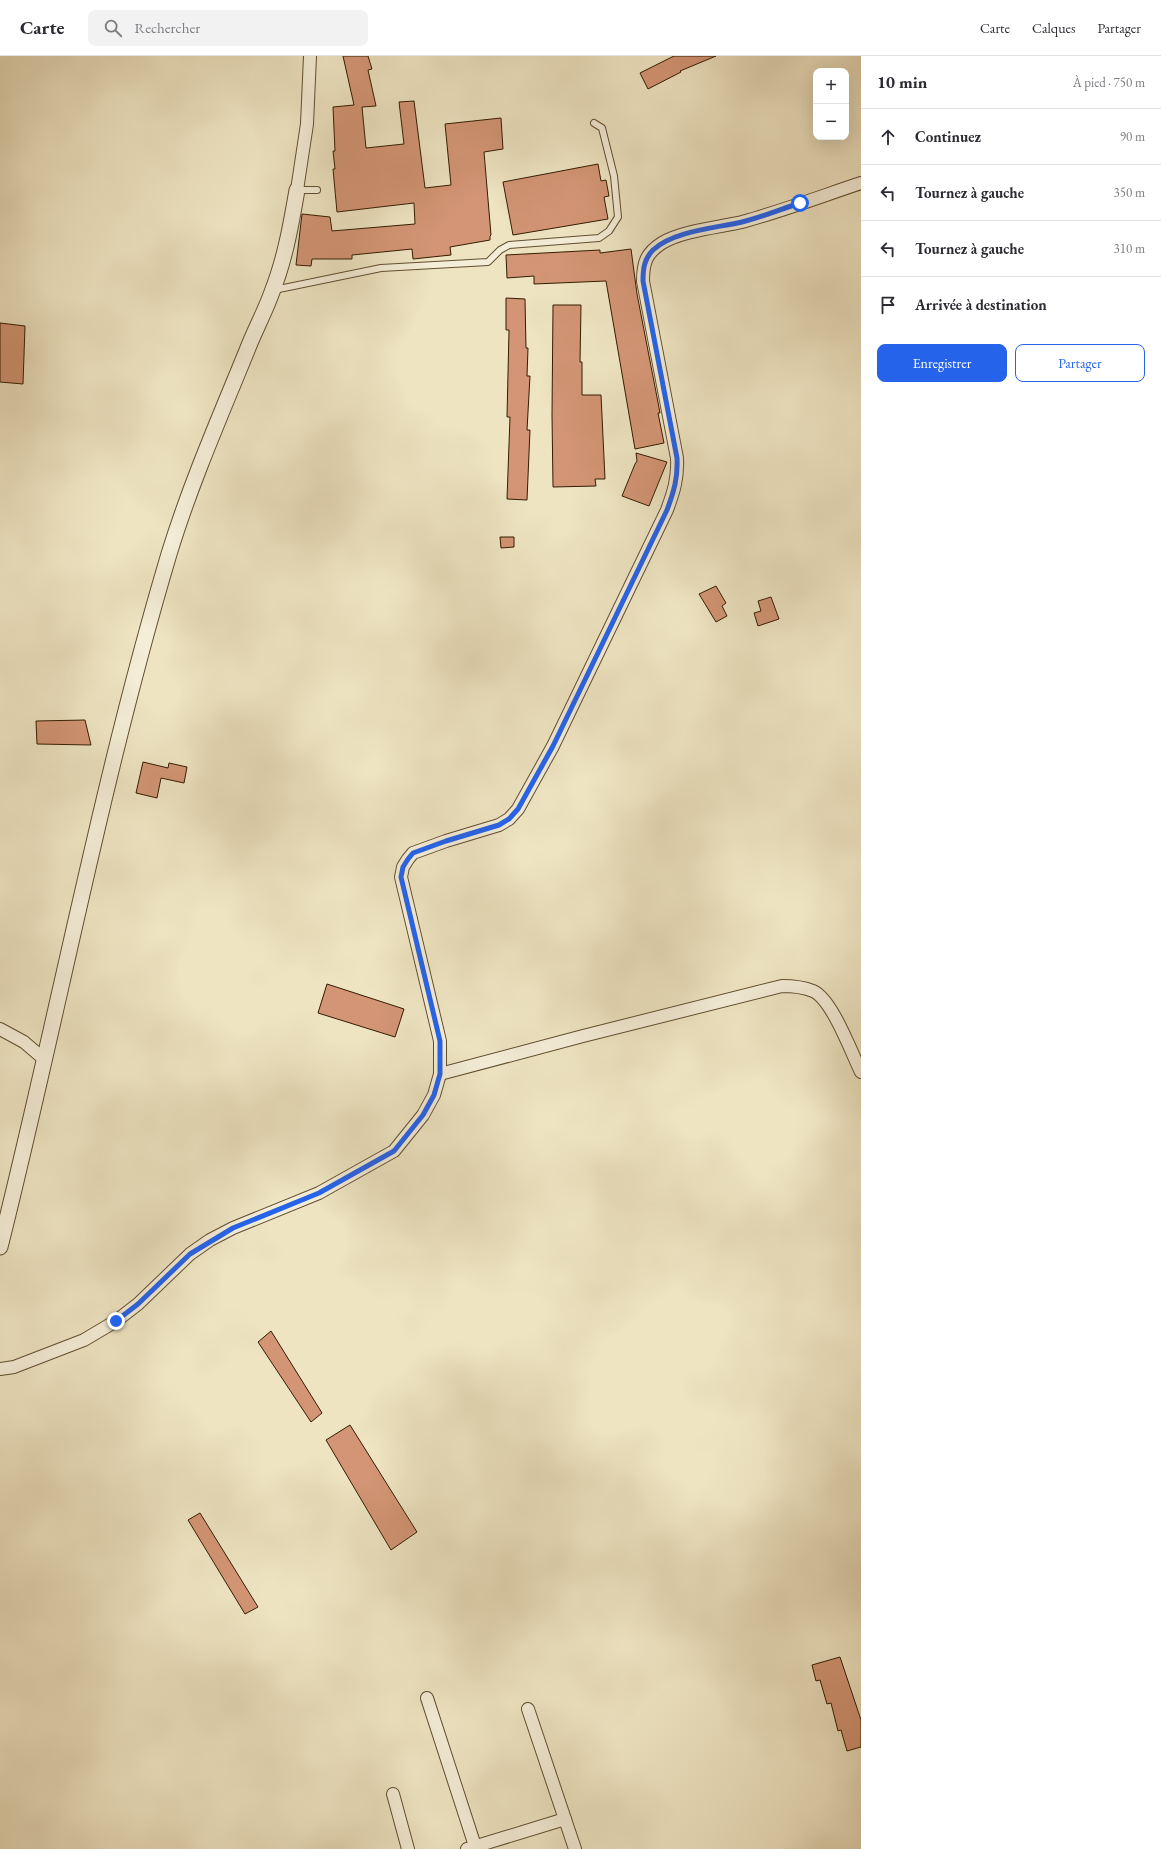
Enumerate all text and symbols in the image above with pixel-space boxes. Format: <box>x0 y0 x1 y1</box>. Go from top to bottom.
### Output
search box <box>88 10 368 46</box>
text: Carte <box>20 15 64 40</box>
icon: search <box>102 17 124 39</box>
text: Rechercher <box>134 18 200 37</box>
text: Carte <box>980 19 1010 37</box>
text: Calques <box>1032 19 1076 37</box>
text: Partager <box>1098 19 1141 37</box>
map controls <box>813 68 849 140</box>
button: + <box>813 68 849 104</box>
text: 10 min <box>877 71 927 93</box>
text: À pied · 750 m <box>1073 74 1145 91</box>
button: − <box>813 104 849 140</box>
icon: ahead <box>877 126 899 148</box>
text: Continuez <box>915 127 981 146</box>
text: 90 m <box>1120 128 1145 145</box>
icon: left <box>877 182 899 204</box>
text: Tournez à gauche <box>915 183 1024 202</box>
text: 350 m <box>1114 184 1145 201</box>
route start <box>791 194 809 212</box>
icon: left <box>877 238 899 260</box>
text: Tournez à gauche <box>915 239 1024 258</box>
text: 310 m <box>1114 240 1145 257</box>
icon: arrive <box>877 294 899 316</box>
text: Arrivée à destination <box>915 295 1047 314</box>
button: Enregistrer <box>877 344 1007 382</box>
button: Partager <box>1015 344 1145 382</box>
route end <box>107 1312 125 1330</box>

